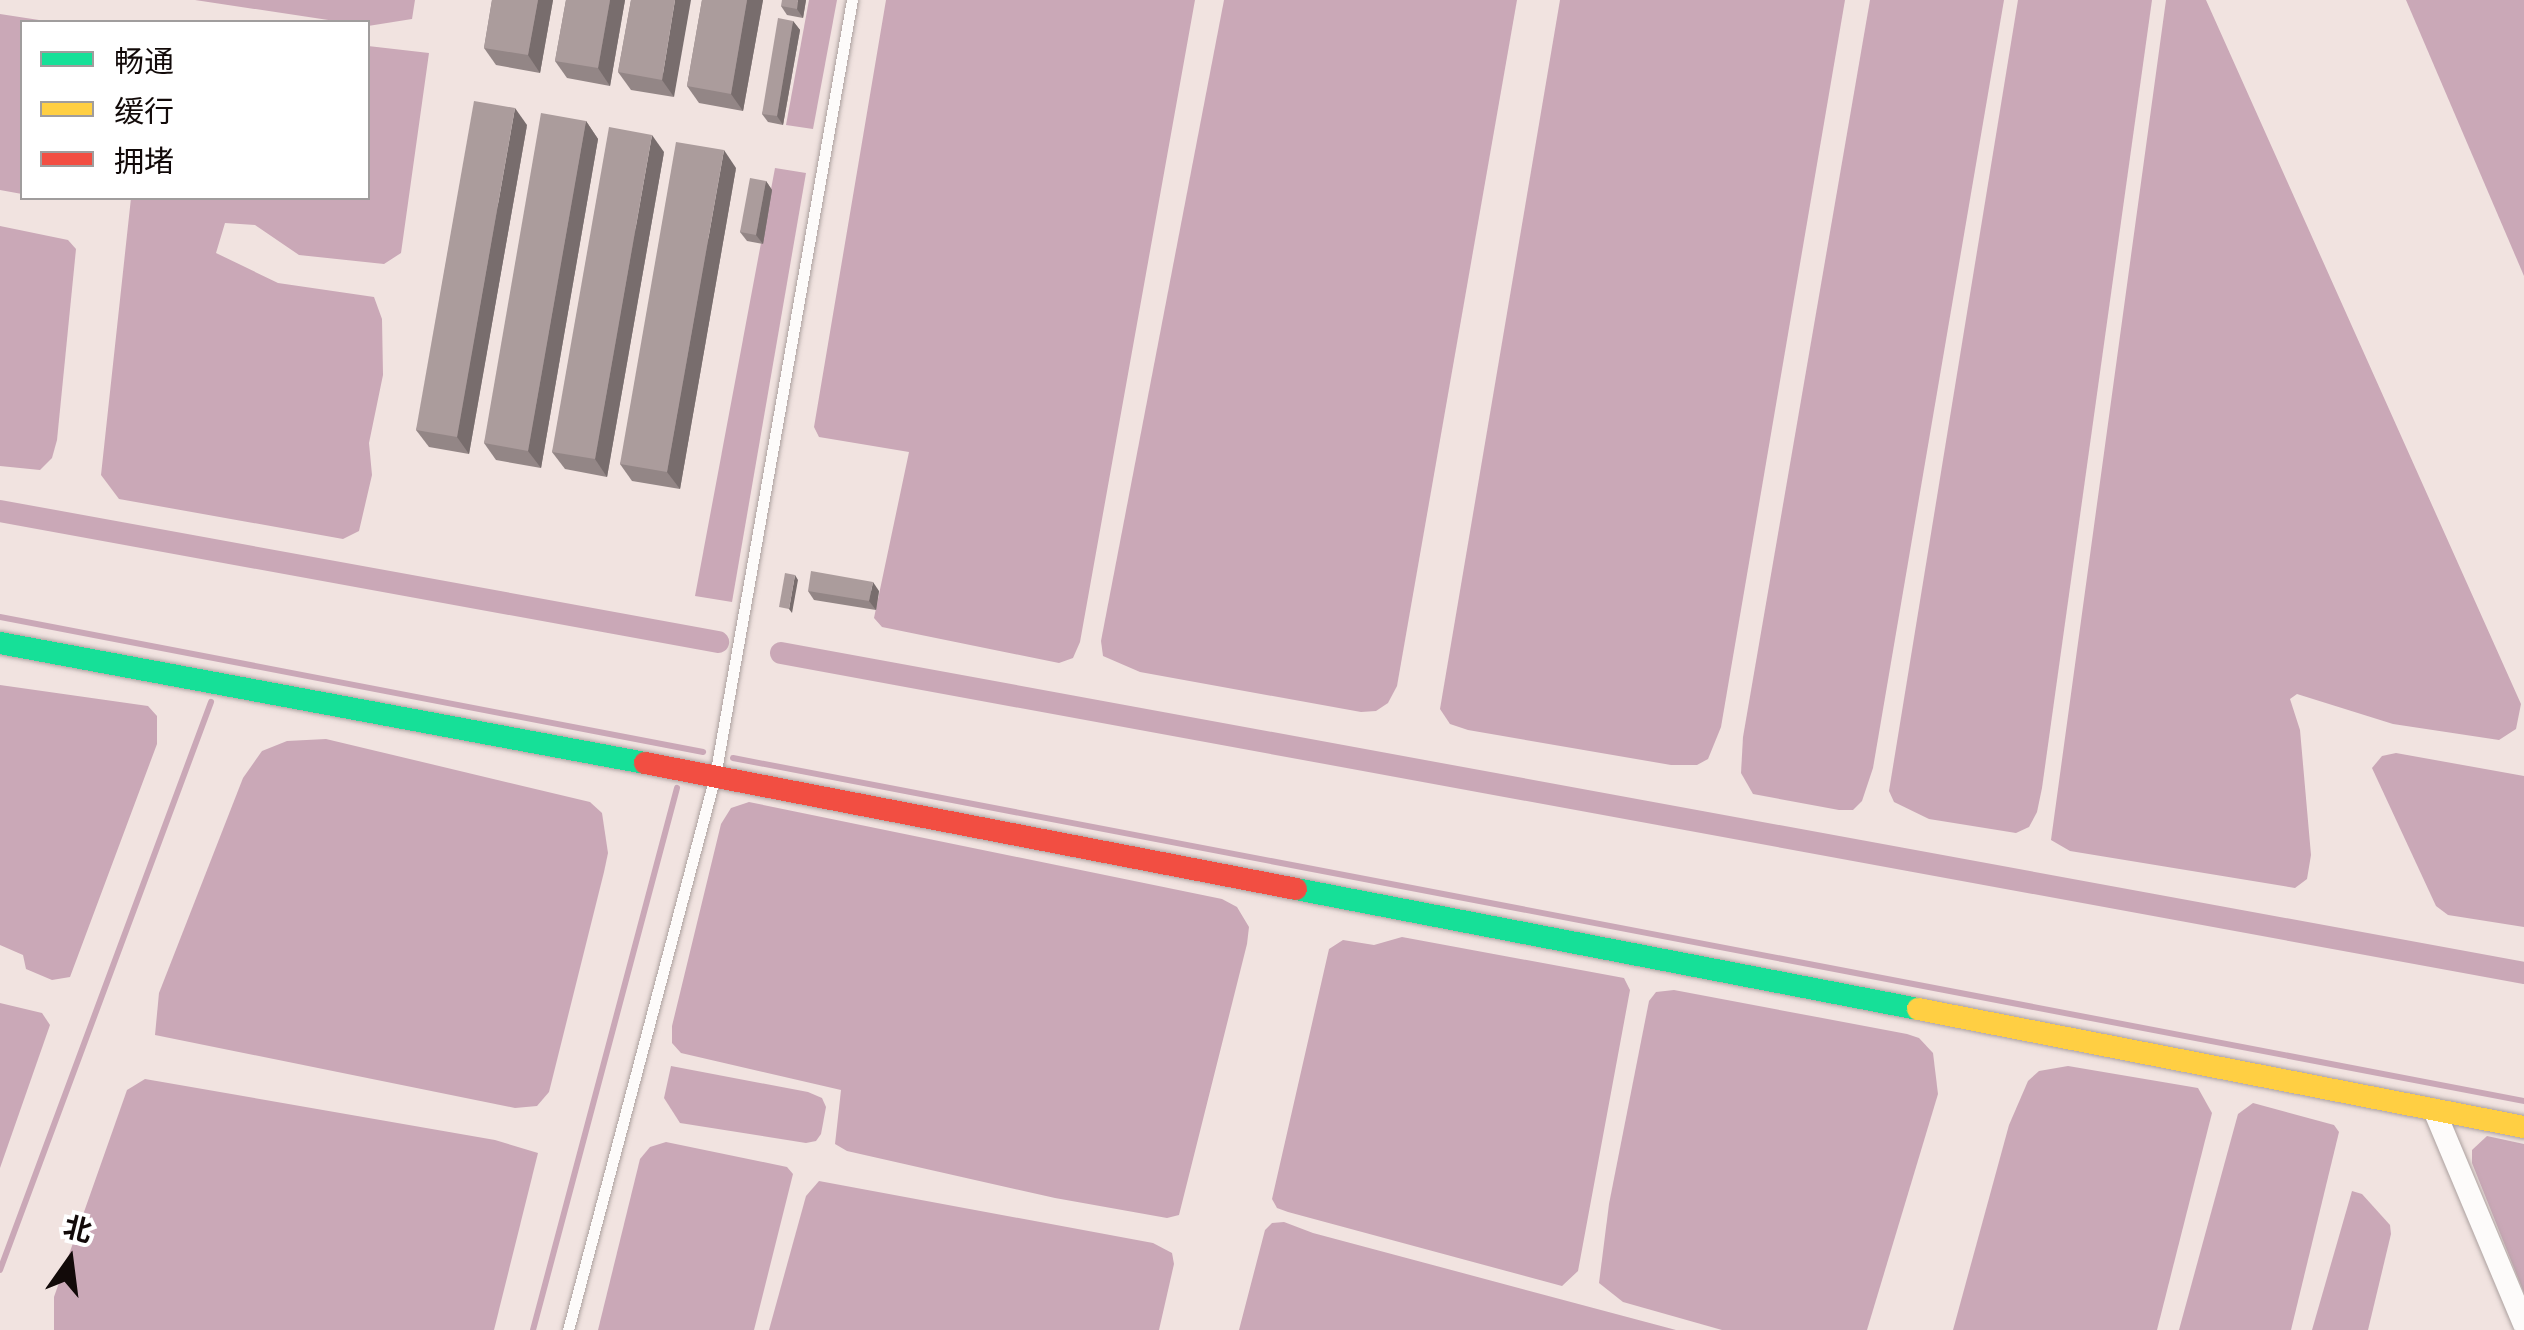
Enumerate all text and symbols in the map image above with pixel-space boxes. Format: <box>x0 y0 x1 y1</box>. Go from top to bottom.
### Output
legend <box>20 20 370 200</box>
text: 畅通 <box>114 45 174 81</box>
text: 缓行 <box>114 95 174 131</box>
text: 拥堵 <box>114 145 174 181</box>
north arrow <box>20 1210 120 1310</box>
text: 北 <box>60 1211 95 1250</box>

